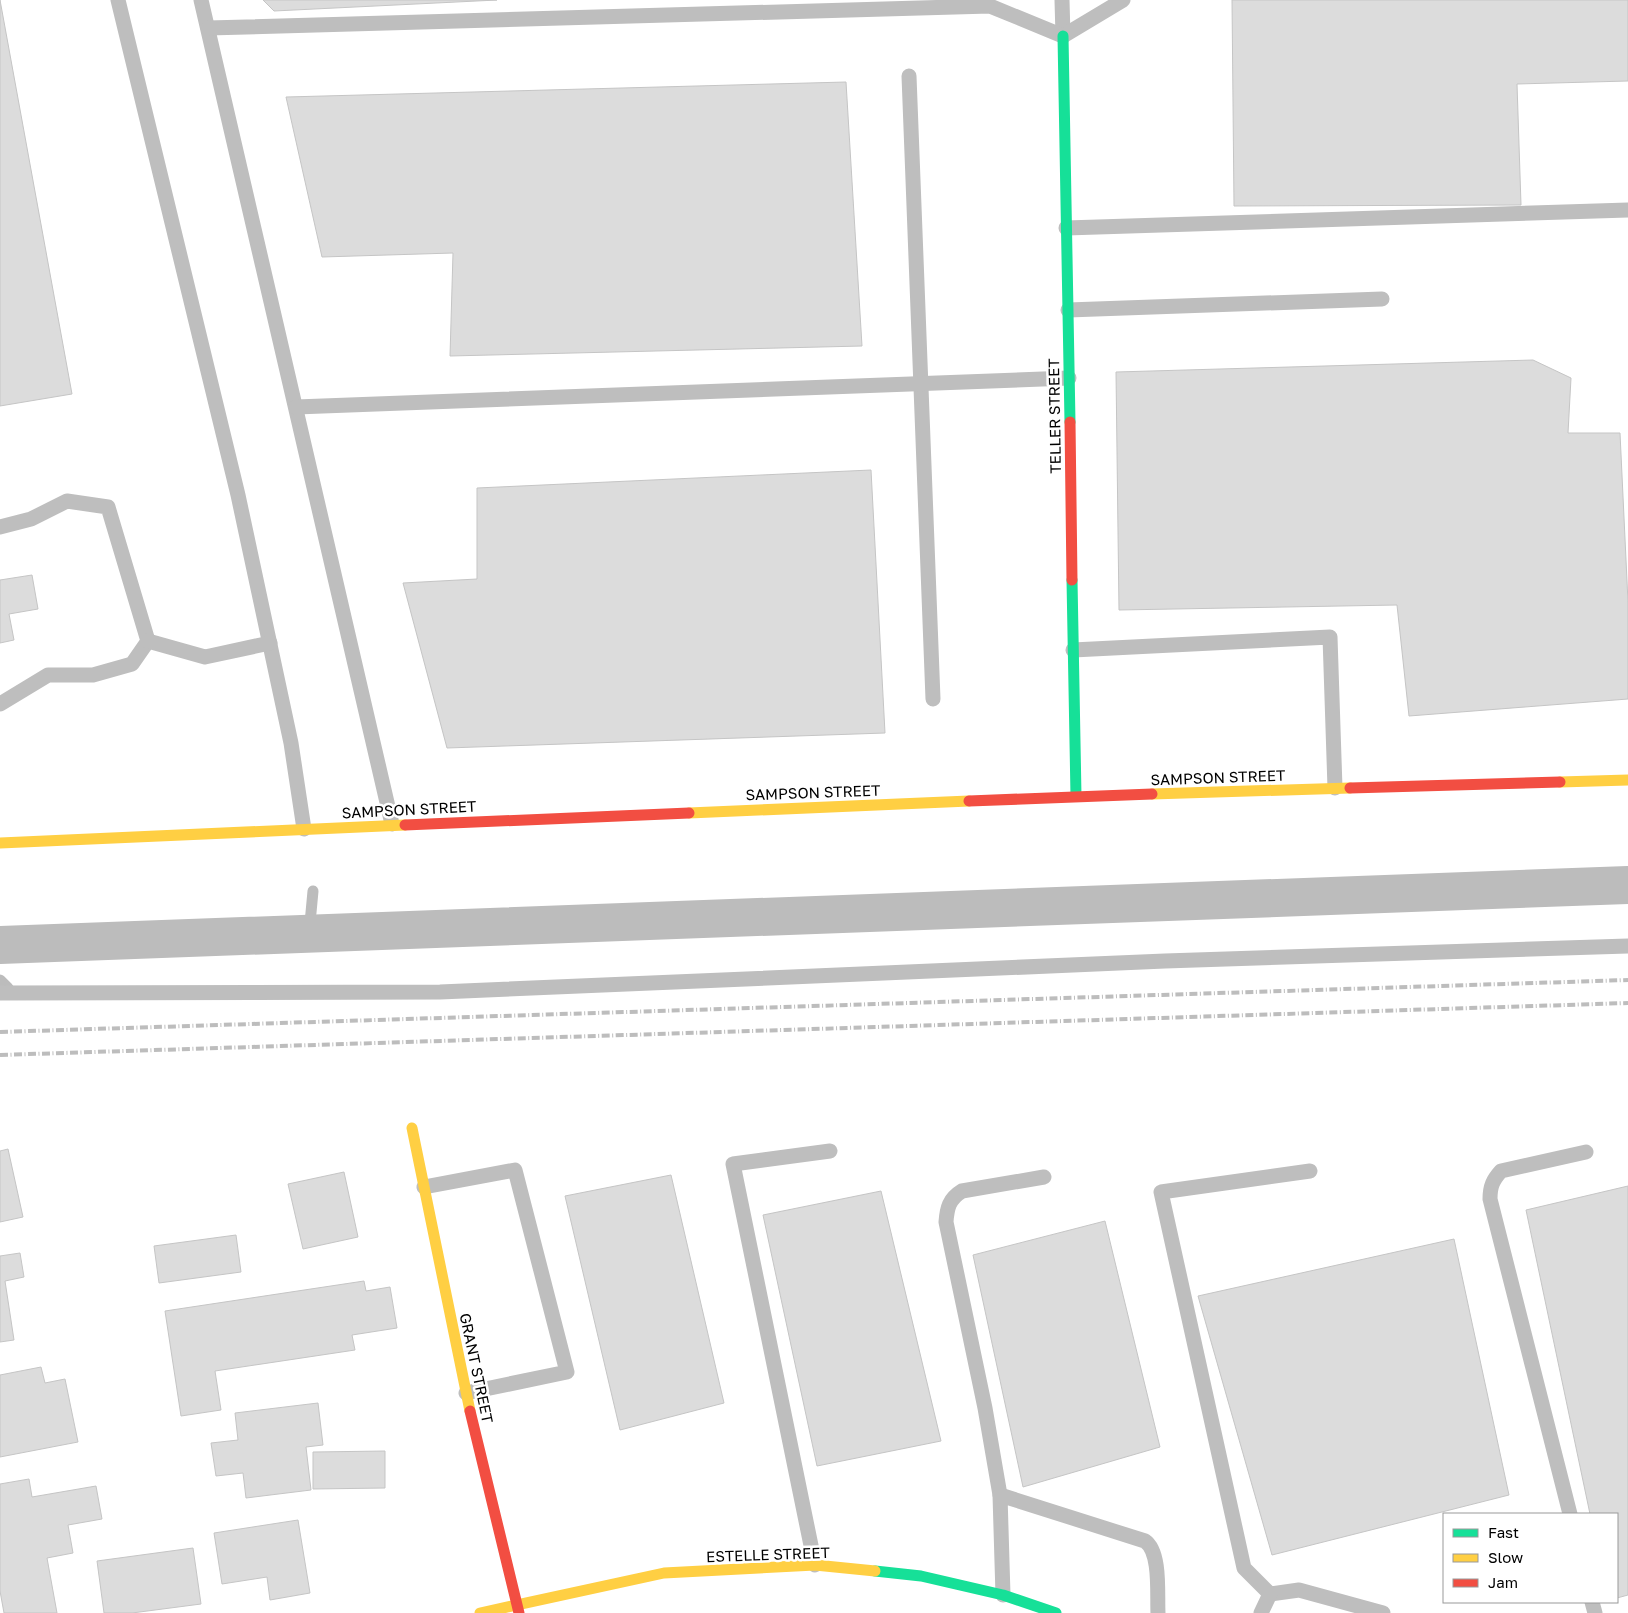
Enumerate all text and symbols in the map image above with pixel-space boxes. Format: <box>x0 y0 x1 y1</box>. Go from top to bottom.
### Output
street label: TELLER STREET <box>1044 358 1064 474</box>
street label: SAMPSON STREET <box>1150 766 1286 788</box>
street label: SAMPSON STREET <box>745 781 881 803</box>
street label: SAMPSON STREET <box>341 796 477 822</box>
street label: GRANT STREET <box>457 1311 497 1425</box>
legend <box>1443 1513 1618 1603</box>
text: Fast <box>1488 1523 1519 1541</box>
street label: ESTELLE STREET <box>706 1543 830 1565</box>
text: Slow <box>1488 1548 1523 1566</box>
text: Jam <box>1488 1573 1518 1591</box>

